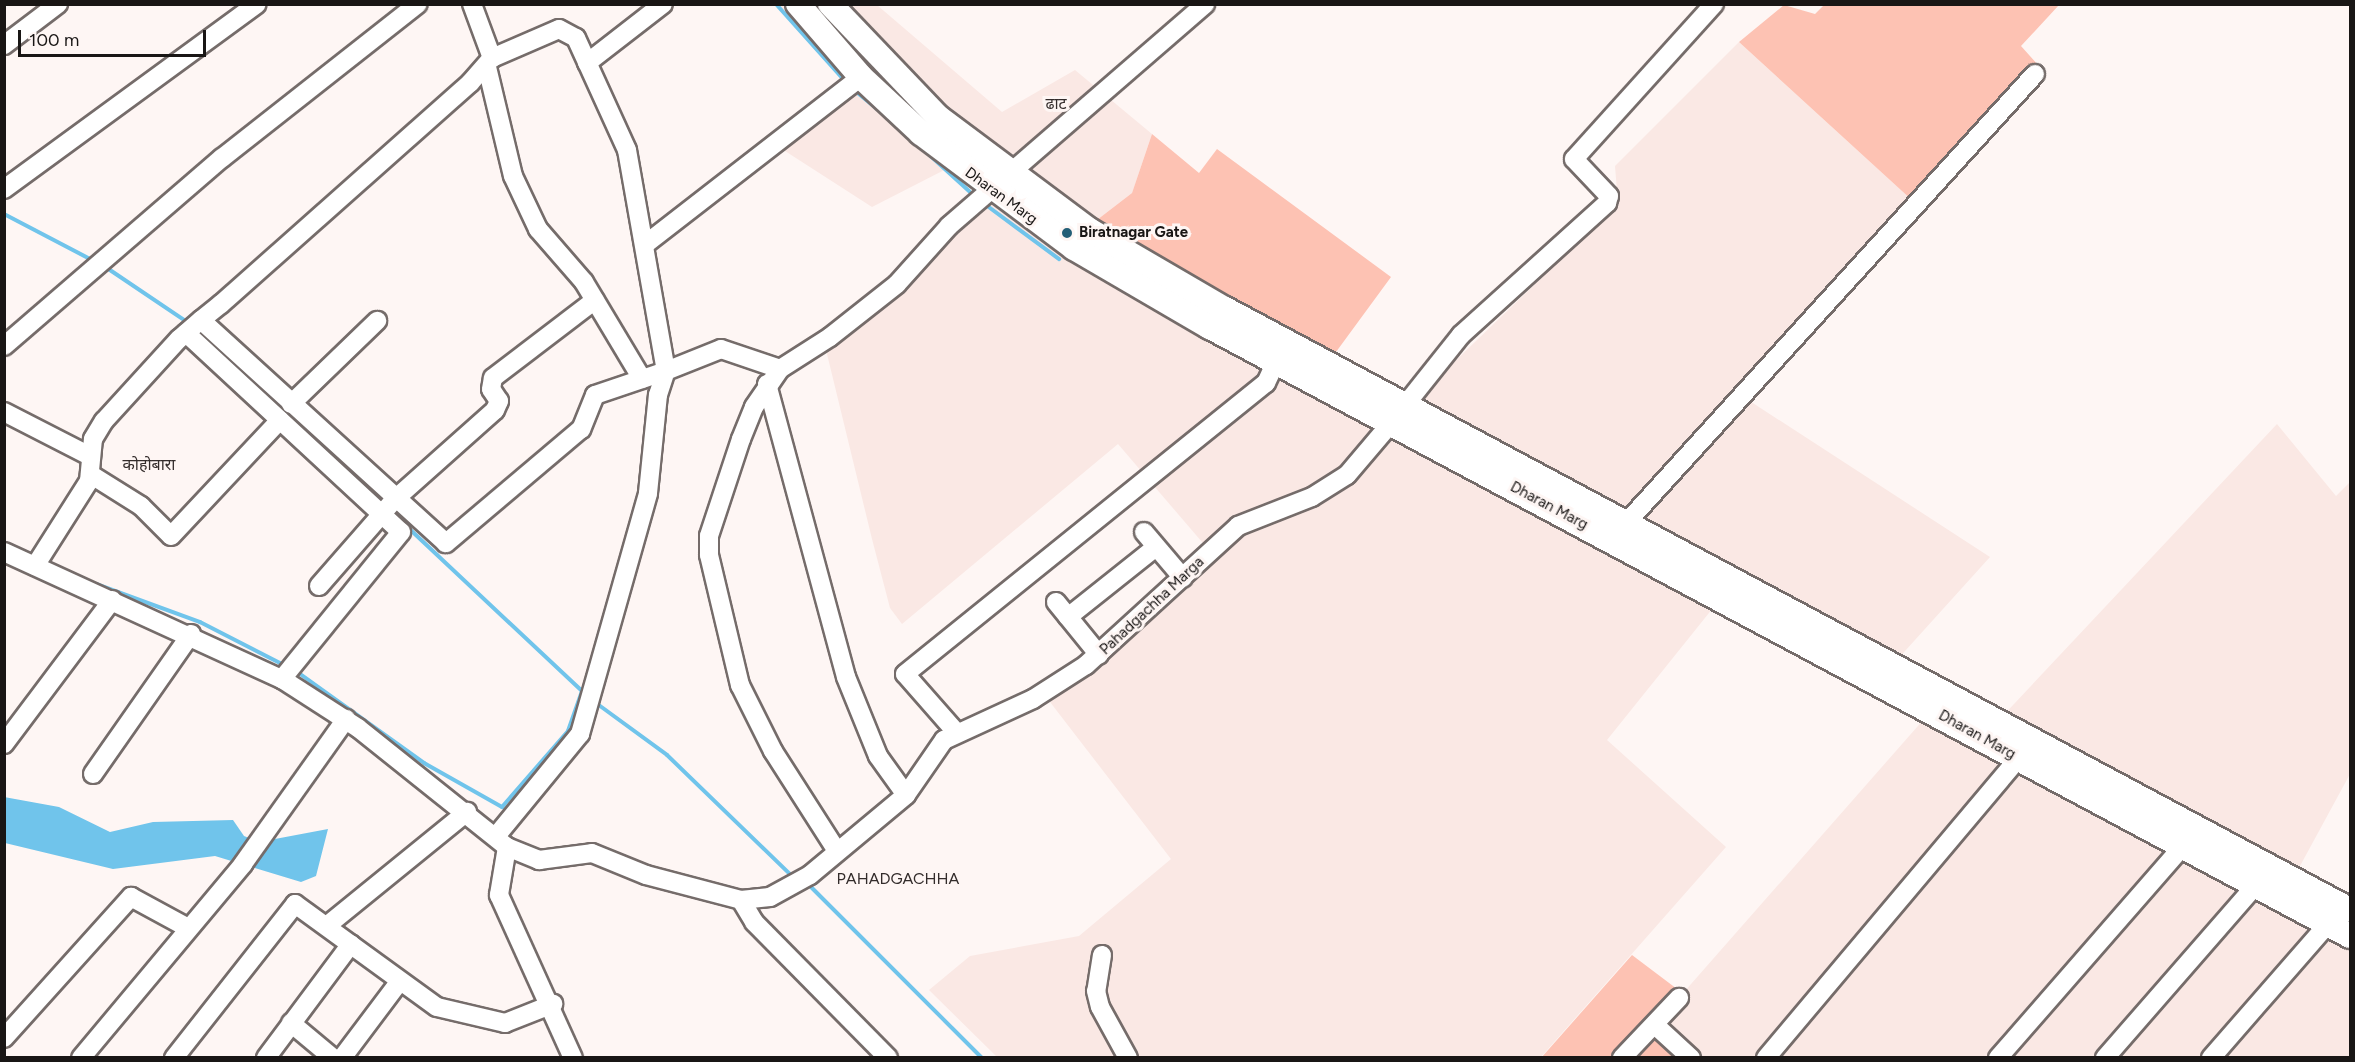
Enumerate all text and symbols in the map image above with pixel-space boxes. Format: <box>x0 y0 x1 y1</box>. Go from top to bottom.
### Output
scale bar <box>21 18 208 56</box>
text: 100 m <box>29 29 79 51</box>
district label: ढाट <box>1045 94 1067 114</box>
street label: Dharan Marg <box>961 164 1041 228</box>
place label: Biratnagar Gate <box>1079 224 1188 242</box>
marker: Biratnagar Gate <box>1060 226 1074 240</box>
district label: कोहोबारा <box>122 455 176 475</box>
street label: Dharan Marg <box>1507 478 1591 534</box>
street label: Pahadgachha Marga <box>1096 553 1208 659</box>
street label: Dharan Marg <box>1935 706 2019 764</box>
district label: PAHADGACHHA <box>828 869 968 889</box>

